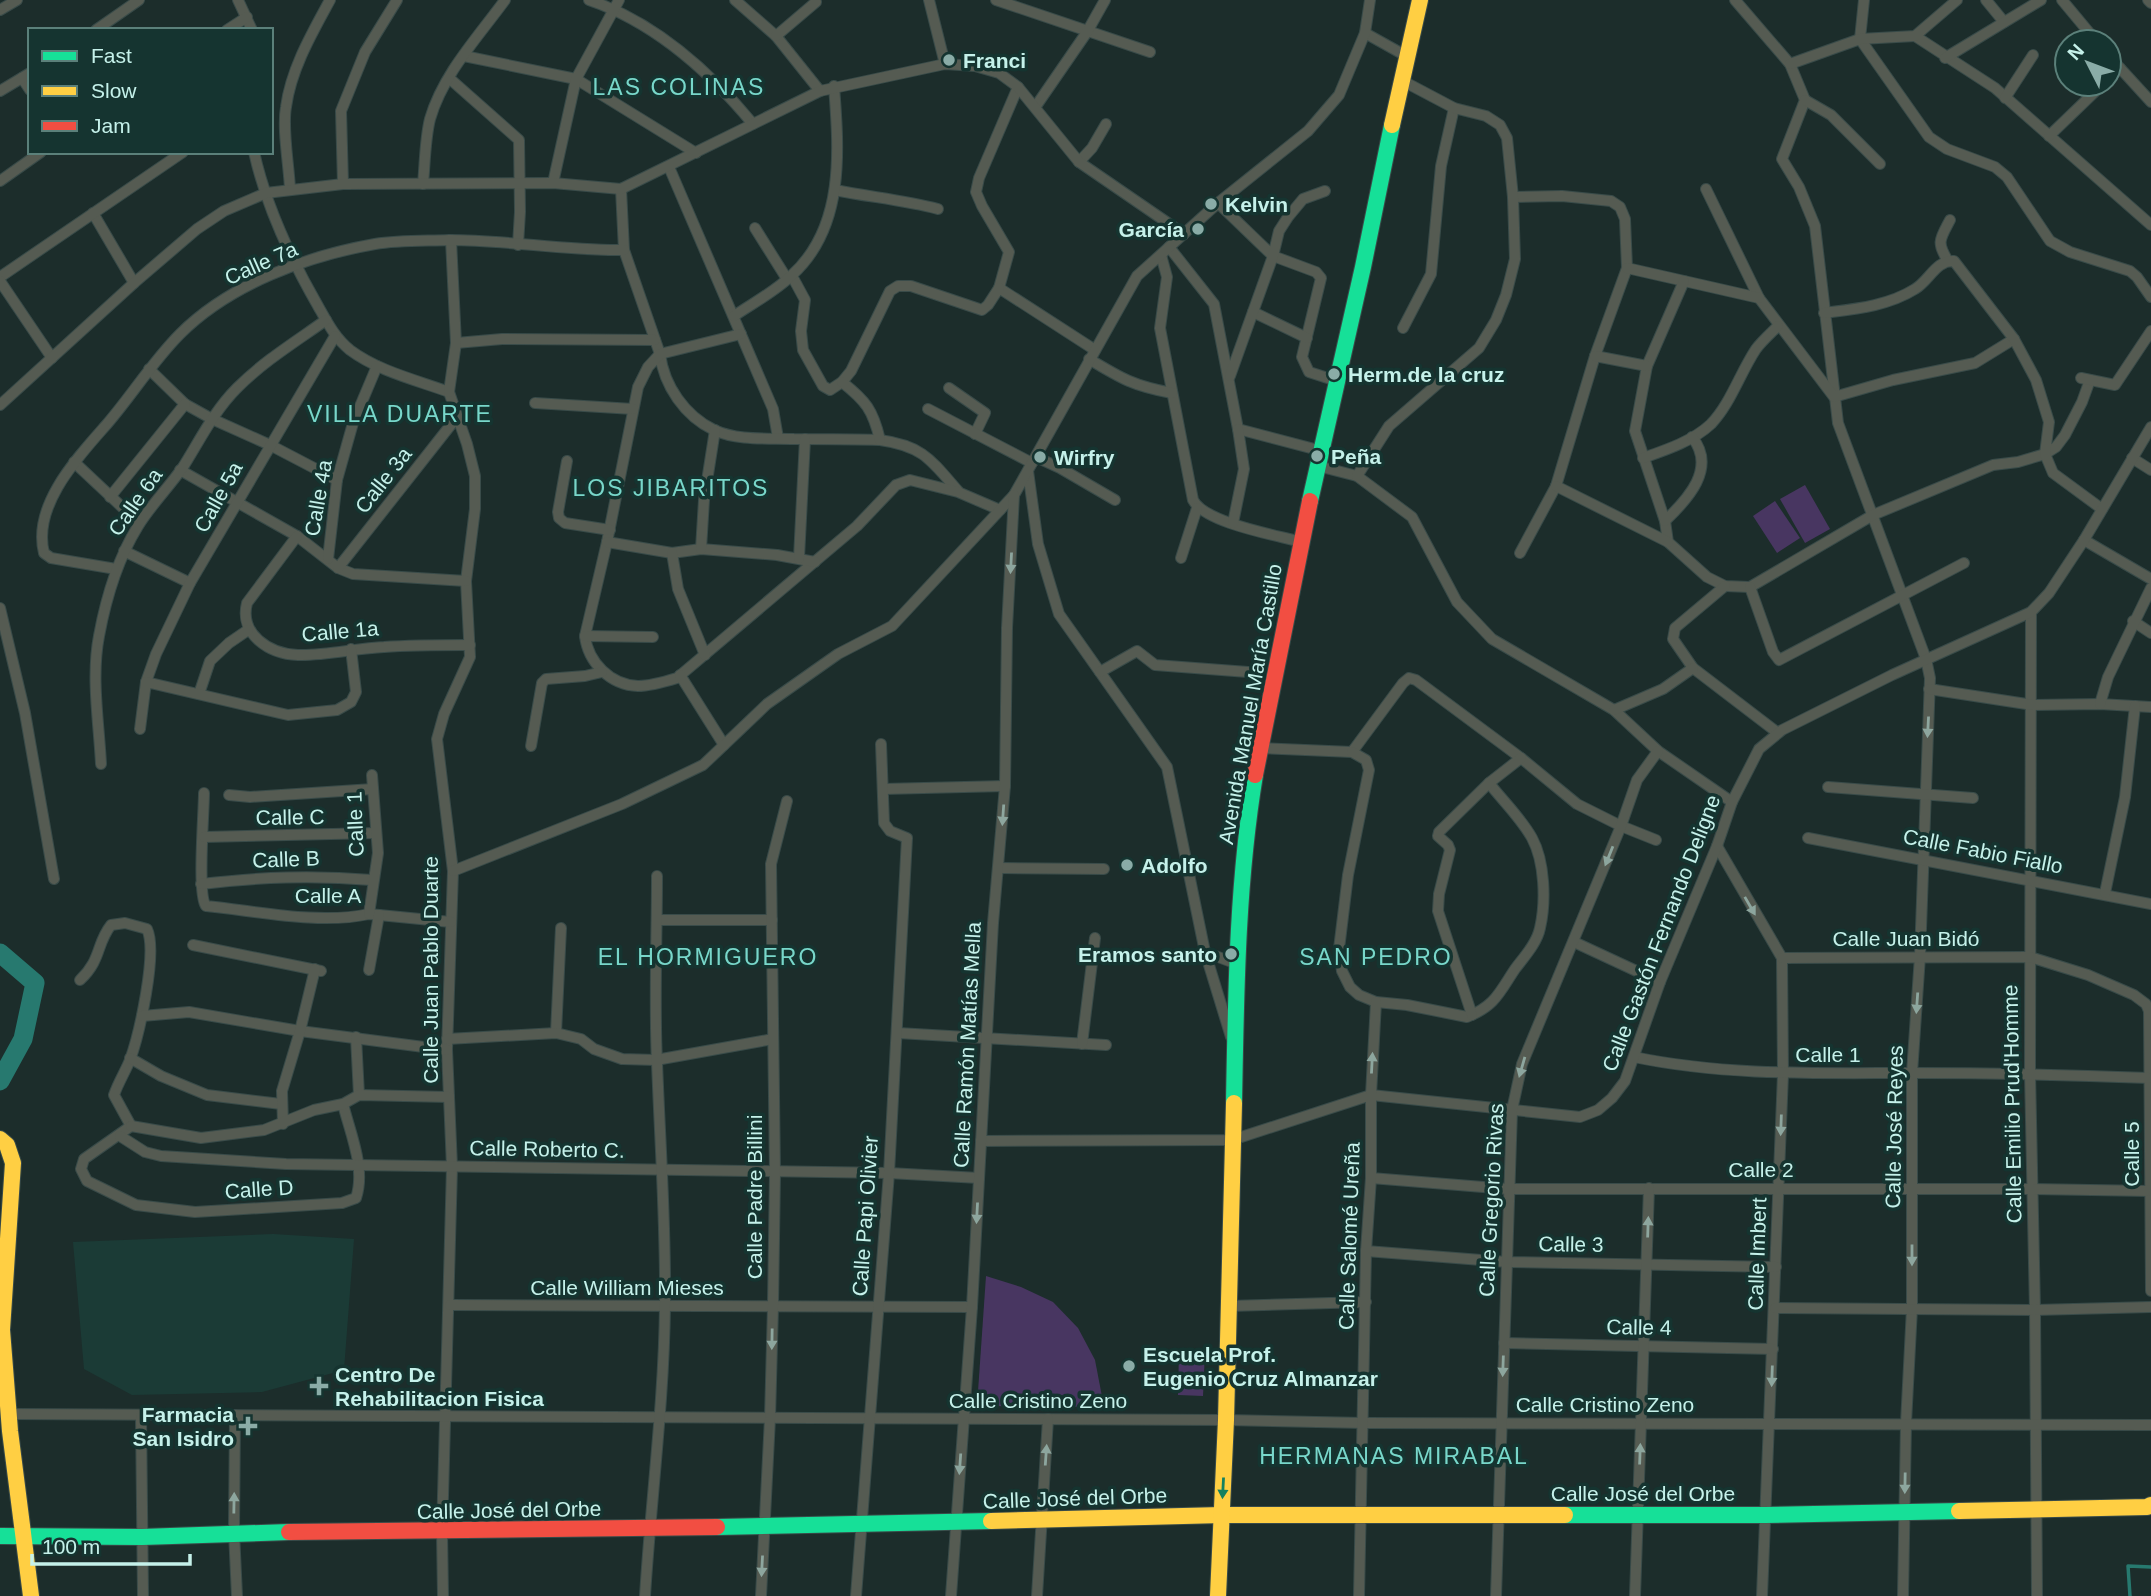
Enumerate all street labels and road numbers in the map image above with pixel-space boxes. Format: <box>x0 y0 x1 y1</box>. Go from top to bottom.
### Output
street label: Calle 7a <box>221 237 301 289</box>
street label: Calle 3a <box>350 442 416 517</box>
street label: Calle 5a <box>189 457 247 536</box>
street label: Calle 4a <box>300 458 336 538</box>
street label: Calle 6a <box>103 464 167 540</box>
street label: Avenida Manuel María Castillo <box>1214 562 1286 846</box>
street label: Calle 1a <box>301 616 380 646</box>
street label: Calle 1 <box>342 791 368 857</box>
street label: Calle Gastón Fernando Deligne <box>1598 792 1724 1074</box>
street label: Calle C <box>255 805 325 829</box>
street label: Calle Fabio Fiallo <box>1901 824 2065 878</box>
street label: Calle B <box>252 846 320 872</box>
street label: Calle Juan Pablo Duarte <box>419 856 442 1084</box>
street label: Calle A <box>295 884 361 907</box>
street label: Calle Ramón Matías Mella <box>949 921 985 1169</box>
street label: Calle Juan Bidó <box>1832 927 1980 950</box>
street label: Calle Emilio Prud'Homme <box>1998 985 2026 1223</box>
street label: Calle 1 <box>1795 1043 1861 1066</box>
street label: Calle José Reyes <box>1881 1045 1907 1209</box>
street label: Calle Gregorio Rivas <box>1474 1103 1508 1297</box>
street label: Calle Padre Billini <box>743 1115 766 1279</box>
street label: Calle 5 <box>2120 1121 2143 1187</box>
street label: Calle Papi Olivier <box>848 1135 882 1297</box>
street label: Calle Roberto C. <box>469 1136 625 1162</box>
street label: Calle Salomé Ureña <box>1334 1141 1364 1330</box>
street label: Calle 2 <box>1728 1158 1794 1181</box>
street label: Calle D <box>224 1175 294 1203</box>
street label: Calle Imbert <box>1744 1197 1770 1311</box>
street label: Calle 3 <box>1538 1232 1604 1256</box>
street label: Calle William Mieses <box>530 1276 724 1299</box>
street label: Calle 4 <box>1606 1315 1672 1339</box>
street label: Calle Cristino Zeno <box>949 1389 1127 1412</box>
street label: Calle Cristino Zeno <box>1516 1393 1694 1416</box>
street label: Calle José del Orbe <box>1551 1482 1735 1505</box>
street label: Calle José del Orbe <box>982 1483 1168 1513</box>
street label: Calle José del Orbe <box>417 1497 601 1523</box>

